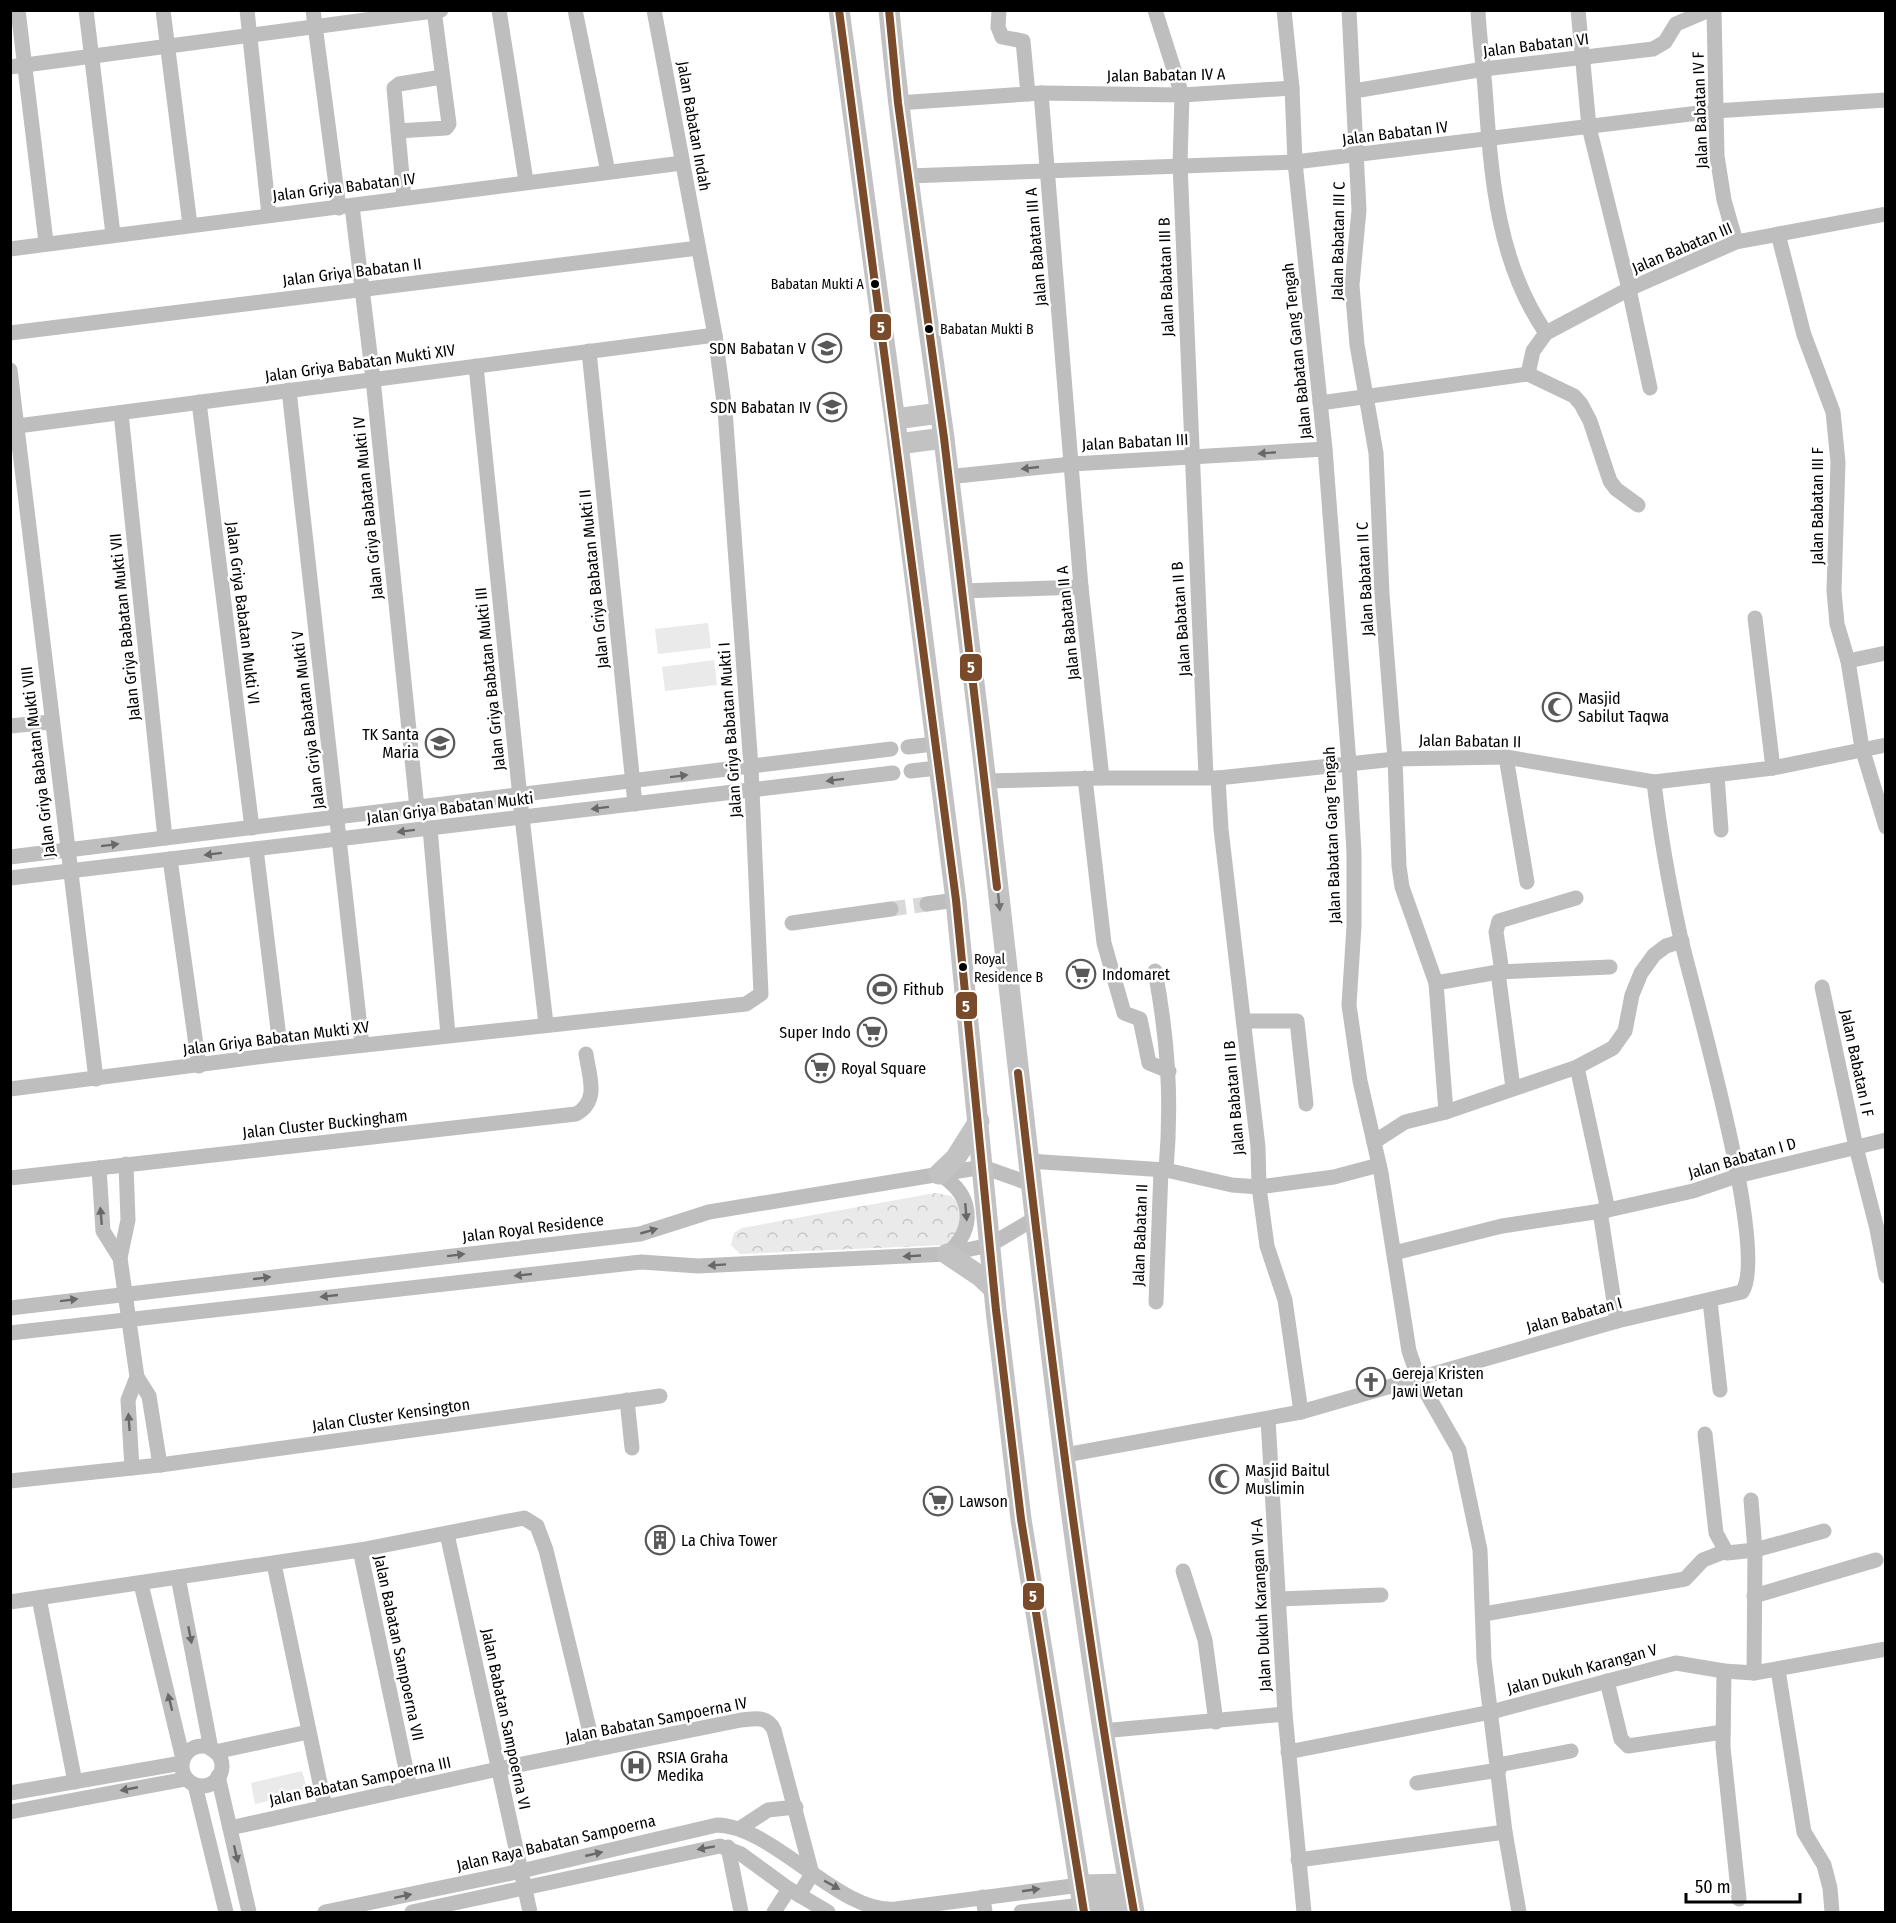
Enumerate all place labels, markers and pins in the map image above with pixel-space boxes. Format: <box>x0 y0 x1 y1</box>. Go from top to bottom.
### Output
place label: Babatan Mukti A <box>771 276 865 293</box>
marker: Babatan Mukti A <box>869 278 881 290</box>
place label: Babatan Mukti B <box>940 321 1034 338</box>
marker: Babatan Mukti B <box>923 323 935 335</box>
school or university icon: SDN Babatan V <box>811 332 843 364</box>
place label: SDN Babatan V <box>709 339 807 358</box>
school or university icon: SDN Babatan IV <box>816 391 848 423</box>
place label: SDN Babatan IV <box>710 398 812 417</box>
place label: Masjid Sabilut Taqwa <box>1578 689 1669 726</box>
mosque icon: Masjid Sabilut Taqwa <box>1541 691 1573 723</box>
place label: TK Santa Maria <box>362 725 419 762</box>
school or university icon: TK Santa Maria <box>424 727 456 759</box>
place label: Royal Residence B <box>974 951 1044 986</box>
supermarket icon: Indomaret <box>1065 958 1097 990</box>
marker: Royal Residence B <box>957 961 969 973</box>
place label: Indomaret <box>1102 965 1171 984</box>
sports icon: Fithub <box>866 973 898 1005</box>
place label: Fithub <box>903 980 944 999</box>
supermarket icon: Super Indo <box>856 1016 888 1048</box>
place label: Super Indo <box>779 1023 851 1042</box>
supermarket icon: Royal Square <box>804 1052 836 1084</box>
place label: Royal Square <box>841 1059 926 1078</box>
place label: Gereja Kristen Jawi Wetan <box>1392 1364 1484 1401</box>
church icon: Gereja Kristen Jawi Wetan <box>1355 1366 1387 1398</box>
place label: Masjid Baitul Muslimin <box>1245 1461 1330 1498</box>
mosque icon: Masjid Baitul Muslimin <box>1208 1463 1240 1495</box>
supermarket icon: Lawson <box>922 1485 954 1517</box>
place label: Lawson <box>959 1492 1008 1511</box>
building icon: La Chiva Tower <box>644 1524 676 1556</box>
place label: La Chiva Tower <box>681 1531 778 1550</box>
place label: RSIA Graha Medika <box>657 1748 728 1785</box>
hospital icon: RSIA Graha Medika <box>620 1750 652 1782</box>

